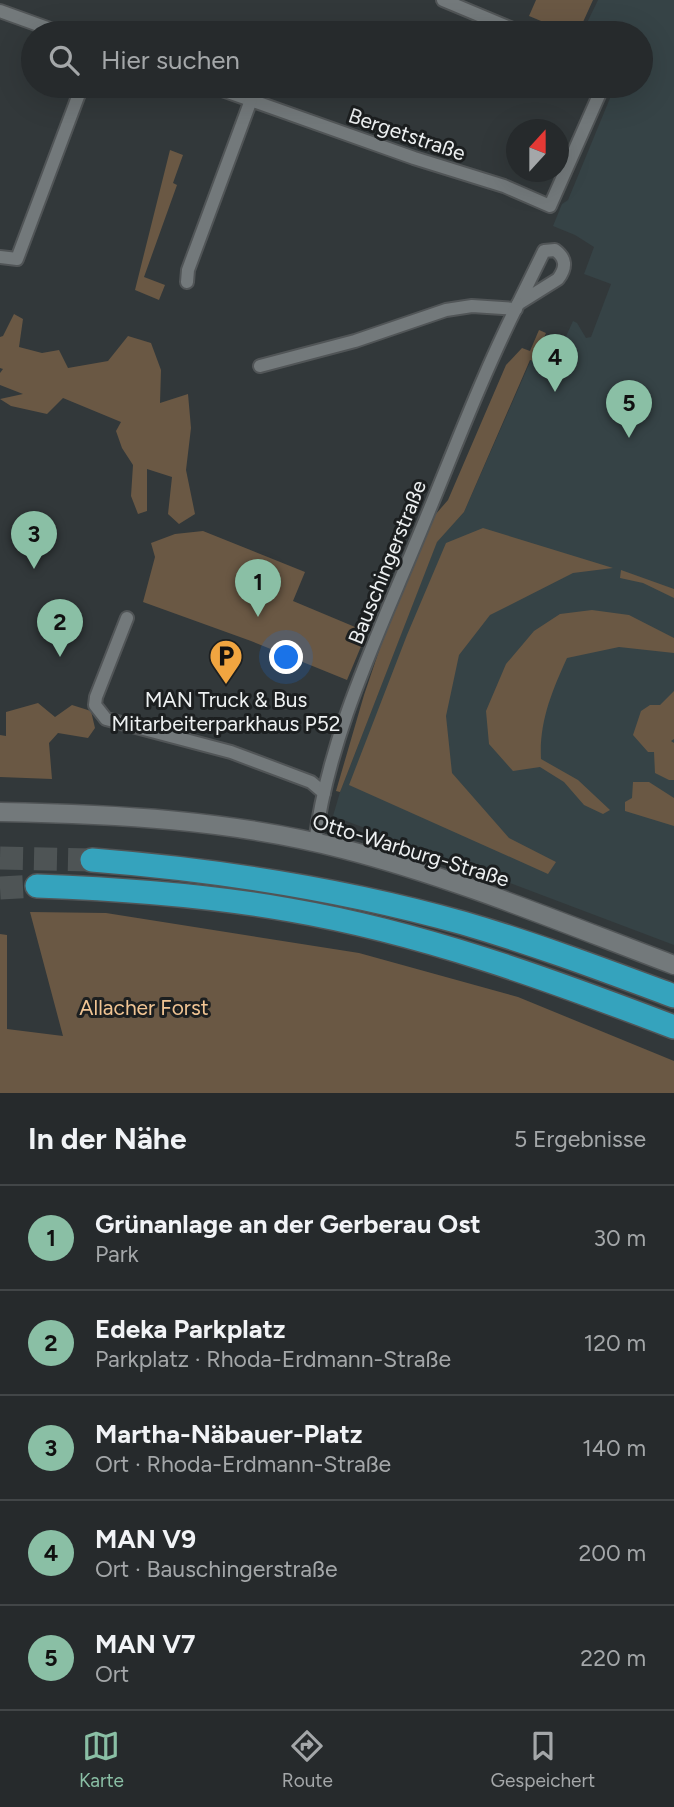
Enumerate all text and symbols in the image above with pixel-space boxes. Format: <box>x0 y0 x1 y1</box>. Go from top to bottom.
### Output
search box <box>21 21 653 98</box>
icon: search <box>45 41 83 79</box>
text: Hier suchen <box>101 44 240 76</box>
street label: Bergetstraße <box>345 102 469 166</box>
north arrow <box>506 119 569 182</box>
pin: 4 <box>532 334 578 392</box>
pin: 5 <box>606 380 652 438</box>
street label: Bauschingerstraße <box>343 476 431 648</box>
pin: 3 <box>11 511 57 569</box>
pin: 1 <box>235 559 281 617</box>
pin: 2 <box>37 599 83 657</box>
parking icon: MAN Truck & Bus Mitarbeiterparkhaus P52 <box>207 637 245 686</box>
your location <box>269 640 303 674</box>
place label: MAN Truck & Bus Mitarbeiterparkhaus P52 <box>112 687 340 736</box>
street label: Otto-Warburg-Straße <box>310 808 512 892</box>
park label: Allacher Forst <box>79 995 209 1020</box>
text: In der Nähe <box>28 1120 187 1157</box>
text: 5 Ergebnisse <box>514 1125 646 1153</box>
text: Grünanlage an der Gerberau Ost <box>95 1208 481 1240</box>
text: 1 <box>46 1224 56 1252</box>
text: 30 m <box>593 1224 646 1252</box>
text: Park <box>95 1240 139 1268</box>
text: Edeka Parkplatz <box>95 1313 285 1345</box>
text: 2 <box>44 1329 58 1357</box>
text: 120 m <box>584 1329 646 1357</box>
text: Parkplatz · Rhoda-Erdmann-Straße <box>95 1345 451 1373</box>
text: Martha-Näbauer-Platz <box>95 1418 362 1450</box>
text: 3 <box>45 1434 57 1462</box>
text: 140 m <box>582 1434 646 1462</box>
text: Ort · Rhoda-Erdmann-Straße <box>95 1450 391 1478</box>
text: MAN V9 <box>95 1523 196 1555</box>
text: 4 <box>44 1539 58 1567</box>
text: 200 m <box>578 1539 646 1567</box>
text: Ort · Bauschingerstraße <box>95 1555 338 1583</box>
text: MAN V7 <box>95 1628 195 1660</box>
text: 5 <box>44 1644 58 1672</box>
text: 220 m <box>580 1644 646 1672</box>
text: Ort <box>95 1660 129 1688</box>
tab: Karte <box>79 1727 124 1792</box>
tab: Route <box>282 1727 333 1792</box>
tab: Gespeichert <box>491 1727 595 1792</box>

